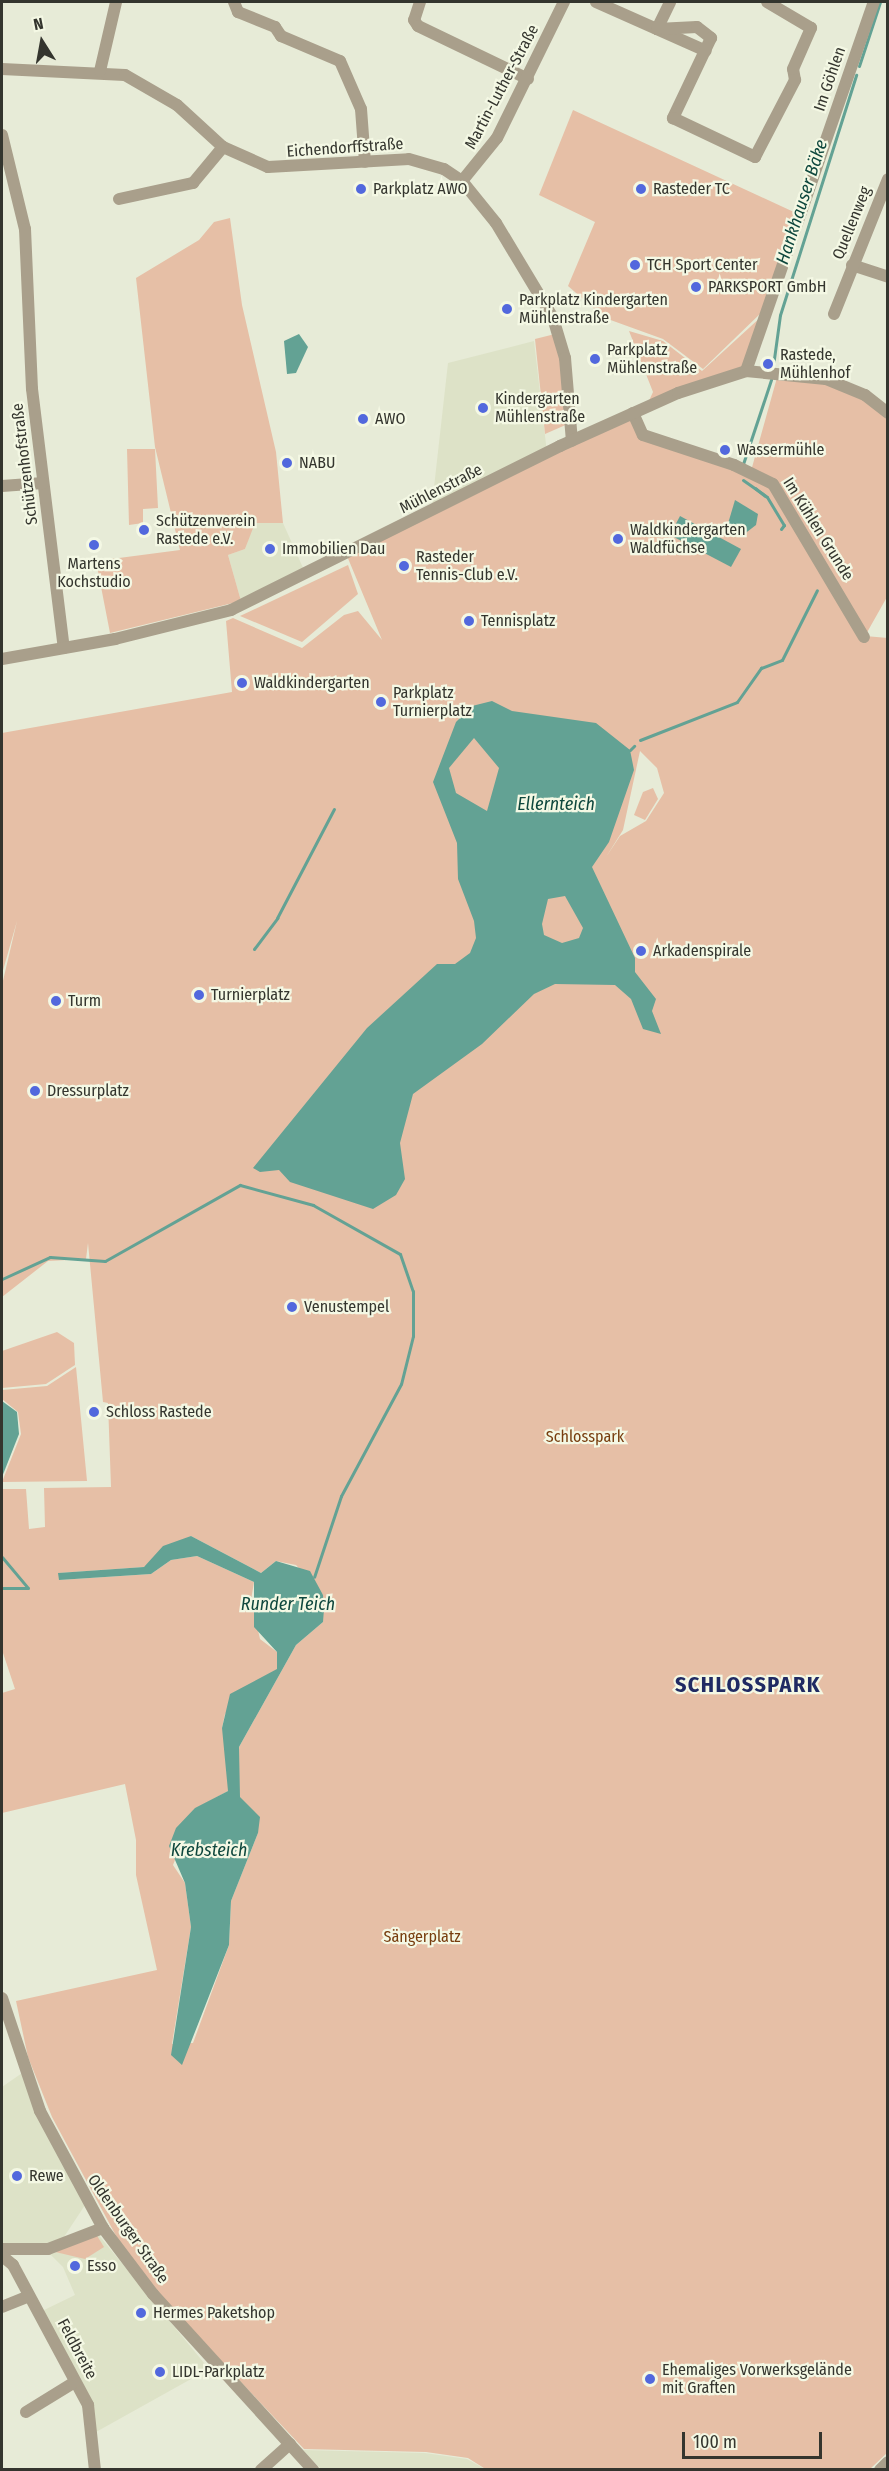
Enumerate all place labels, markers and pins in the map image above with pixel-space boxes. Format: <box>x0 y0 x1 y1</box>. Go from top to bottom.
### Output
place label: Parkplatz AWO <box>373 179 468 199</box>
place label: Rasteder TC <box>653 179 730 199</box>
marker: Parkplatz AWO <box>354 182 368 196</box>
marker: Rasteder TC <box>634 182 648 196</box>
place label: TCH Sport Center <box>647 255 757 275</box>
marker: TCH Sport Center <box>628 258 642 272</box>
place label: PARKSPORT GmbH <box>708 277 826 297</box>
marker: PARKSPORT GmbH <box>689 280 703 294</box>
place label: Parkplatz Kindergarten Mühlenstraße <box>519 290 668 328</box>
marker: Parkplatz Kindergarten Mühlenstraße <box>500 302 514 316</box>
place label: Parkplatz Mühlenstraße <box>607 340 697 378</box>
place label: Rastede, Mühlenhof <box>780 345 850 383</box>
marker: Parkplatz Mühlenstraße <box>588 352 602 366</box>
marker: Rastede, Mühlenhof <box>761 357 775 371</box>
place label: Kindergarten Mühlenstraße <box>495 389 585 427</box>
marker: Kindergarten Mühlenstraße <box>476 401 490 415</box>
place label: AWO <box>375 409 405 429</box>
marker: AWO <box>356 412 370 426</box>
place label: Wassermühle <box>737 440 824 460</box>
marker: Wassermühle <box>718 443 732 457</box>
place label: NABU <box>299 453 335 473</box>
marker: NABU <box>280 456 294 470</box>
place label: Schützenverein Rastede e.V. <box>156 511 256 549</box>
place label: Waldkindergarten Waldfüchse <box>630 520 746 558</box>
marker: Schützenverein Rastede e.V. <box>137 523 151 537</box>
marker: Waldkindergarten Waldfüchse <box>611 532 625 546</box>
marker: Martens Kochstudio <box>87 538 101 552</box>
place label: Immobilien Dau <box>282 539 385 559</box>
marker: Immobilien Dau <box>263 542 277 556</box>
place label: Rasteder Tennis-Club e.V. <box>416 547 518 585</box>
place label: Martens Kochstudio <box>57 554 131 592</box>
marker: Rasteder Tennis-Club e.V. <box>397 559 411 573</box>
place label: Tennisplatz <box>481 611 555 631</box>
marker: Tennisplatz <box>462 614 476 628</box>
place label: Waldkindergarten <box>254 673 370 693</box>
marker: Waldkindergarten <box>235 676 249 690</box>
place label: Parkplatz Turnierplatz <box>393 683 472 721</box>
marker: Parkplatz Turnierplatz <box>374 695 388 709</box>
place label: Arkadenspirale <box>653 941 751 961</box>
marker: Arkadenspirale <box>634 944 648 958</box>
place label: Turnierplatz <box>211 985 290 1005</box>
marker: Turnierplatz <box>192 988 206 1002</box>
place label: Turm <box>68 991 101 1011</box>
marker: Turm <box>49 994 63 1008</box>
place label: Dressurplatz <box>47 1081 129 1101</box>
marker: Dressurplatz <box>28 1084 42 1098</box>
place label: Venustempel <box>304 1297 389 1317</box>
marker: Venustempel <box>285 1300 299 1314</box>
place label: Schloss Rastede <box>106 1402 212 1422</box>
marker: Schloss Rastede <box>87 1405 101 1419</box>
place label: Rewe <box>29 2166 64 2186</box>
marker: Rewe <box>10 2169 24 2183</box>
place label: Esso <box>87 2256 116 2276</box>
marker: Esso <box>68 2259 82 2273</box>
place label: Hermes Paketshop <box>153 2303 275 2323</box>
marker: Hermes Paketshop <box>134 2306 148 2320</box>
place label: Ehemaliges Vorwerksgelände mit Graften <box>662 2360 852 2398</box>
place label: LIDL-Parkplatz <box>172 2362 264 2382</box>
marker: LIDL-Parkplatz <box>153 2365 167 2379</box>
marker: Ehemaliges Vorwerksgelände mit Graften <box>643 2372 657 2386</box>

